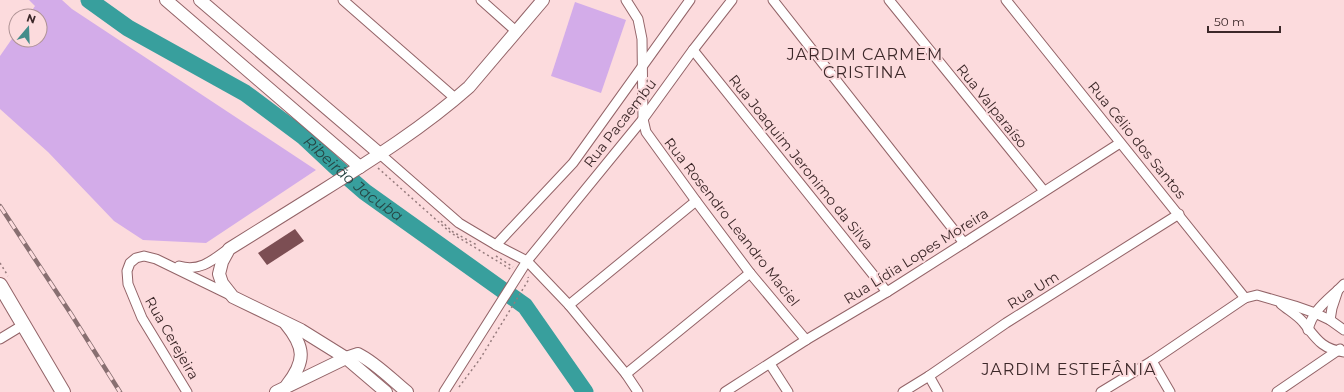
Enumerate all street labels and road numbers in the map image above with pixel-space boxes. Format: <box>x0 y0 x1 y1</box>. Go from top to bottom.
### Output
street label: Rua Valparaíso <box>953 60 1032 152</box>
street label: Rua Joaquim Jeronimo da Silva <box>725 71 877 253</box>
street label: Rua Pacaembú <box>580 75 660 171</box>
street label: Rua Célio dos Santos <box>1084 78 1190 202</box>
street label: Rua Rosendro Leandro Maciel <box>660 134 804 310</box>
street label: Rua Lídia Lopes Moreira <box>840 204 992 308</box>
street label: Rua Um <box>1004 267 1062 313</box>
street label: Rua Cerejeira <box>141 293 203 383</box>

